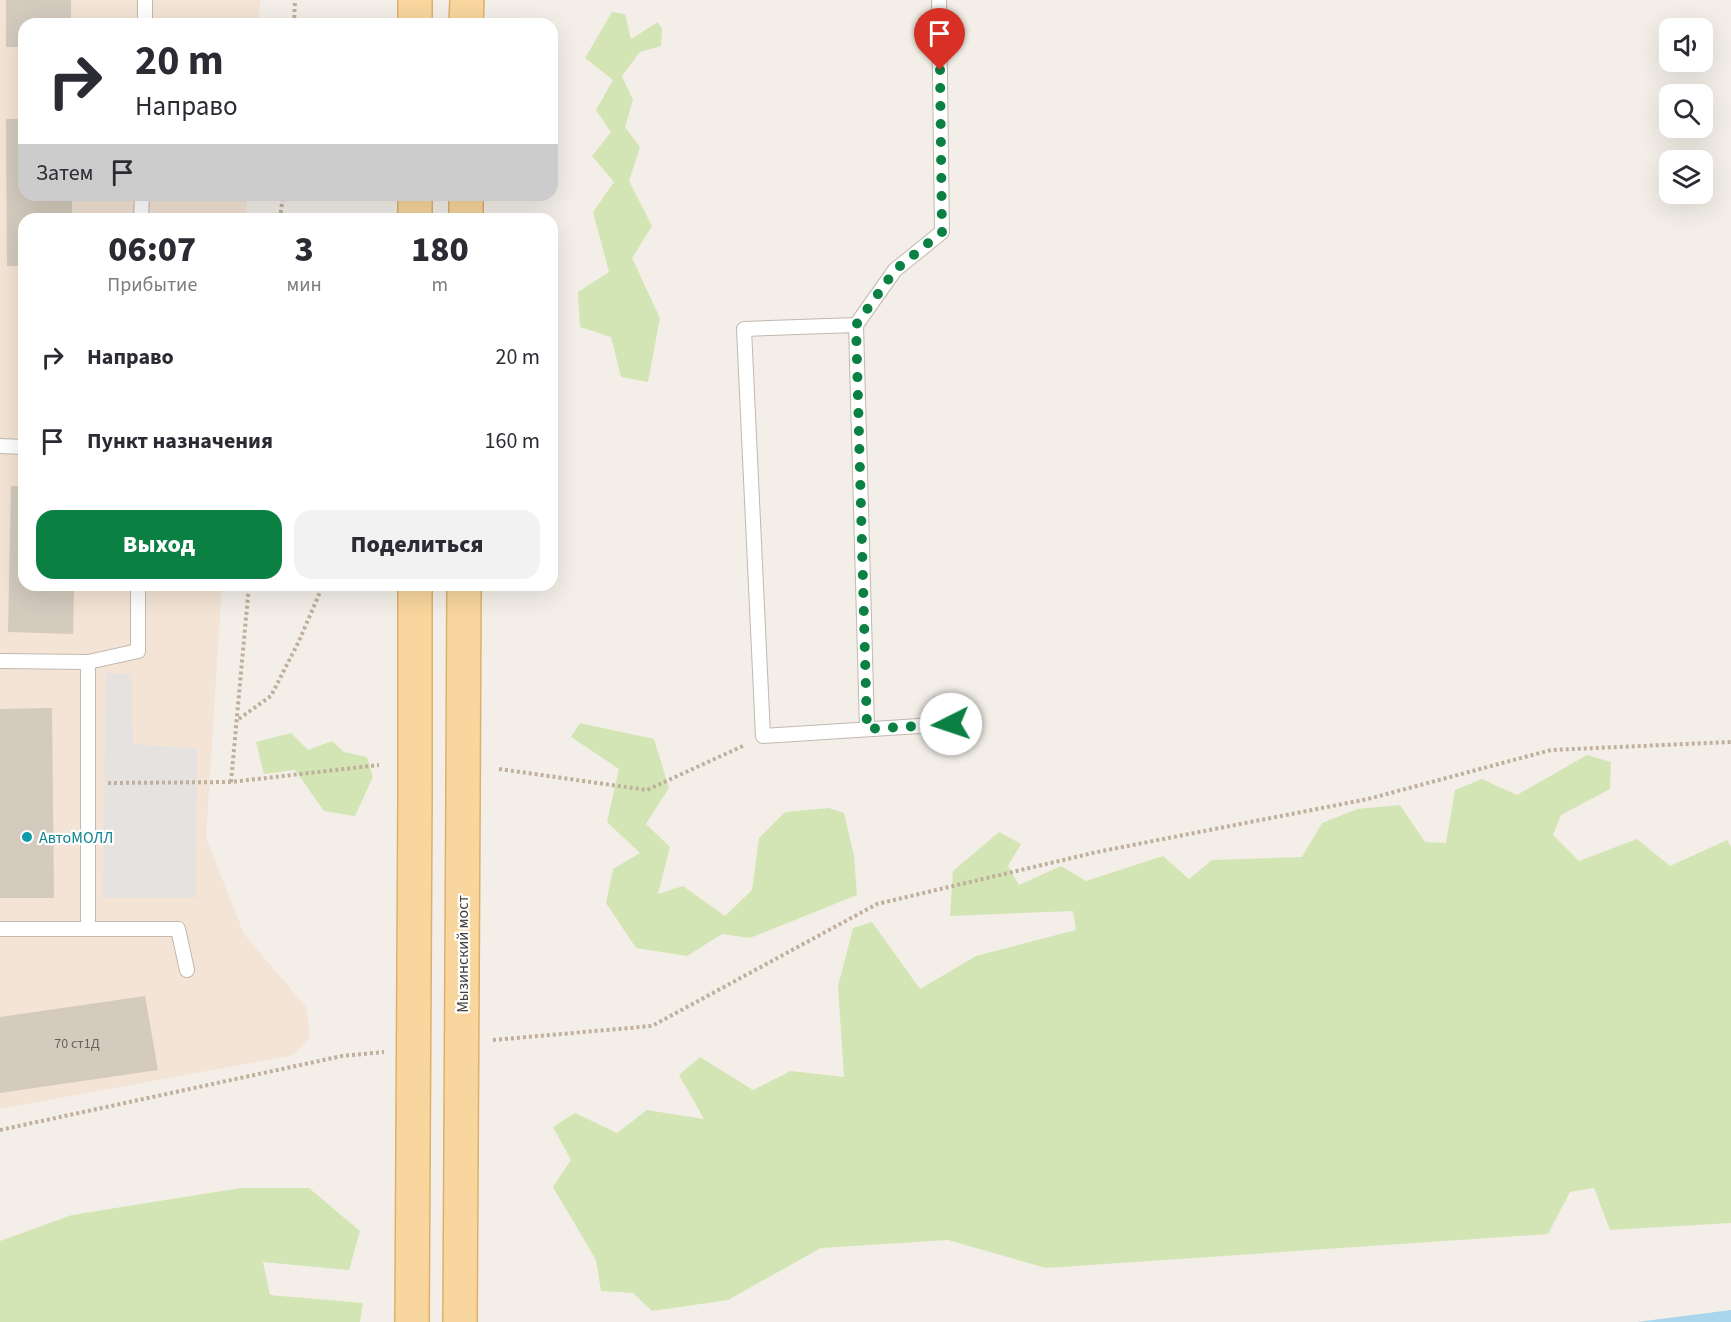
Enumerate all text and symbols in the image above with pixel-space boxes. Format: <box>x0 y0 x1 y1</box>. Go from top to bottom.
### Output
pin <box>914 8 965 70</box>
icon: arrive <box>923 17 956 50</box>
map controls <box>1659 18 1713 204</box>
button: sound <box>1659 18 1713 72</box>
text: 20 m <box>135 31 224 91</box>
icon: right <box>36 42 114 120</box>
button: search <box>1659 84 1713 138</box>
text: Направо <box>135 87 238 126</box>
button: layers <box>1659 150 1713 204</box>
icon: arrive <box>106 156 139 189</box>
text: Затем <box>36 157 94 189</box>
text: 06:07 <box>108 224 196 275</box>
text: 3 <box>295 224 314 275</box>
text: 180 <box>411 224 469 275</box>
text: Прибытие <box>107 271 197 299</box>
text: мин <box>287 271 322 299</box>
text: m <box>432 271 448 299</box>
icon: right <box>36 341 69 374</box>
text: Направо <box>87 341 174 373</box>
text: 20 m <box>495 341 540 373</box>
icon: arrive <box>36 425 69 458</box>
text: Пункт назначения <box>87 425 273 457</box>
text: 160 m <box>485 425 540 457</box>
button: Выход <box>36 510 282 579</box>
button: Поделиться <box>294 510 540 579</box>
position arrow <box>919 692 983 756</box>
place label: АвтоМОЛЛ <box>39 827 113 849</box>
marker: АвтоМОЛЛ <box>20 830 34 844</box>
street label: Мызинский мост <box>452 895 474 1013</box>
house number: 70 ст1Д <box>54 1034 100 1054</box>

